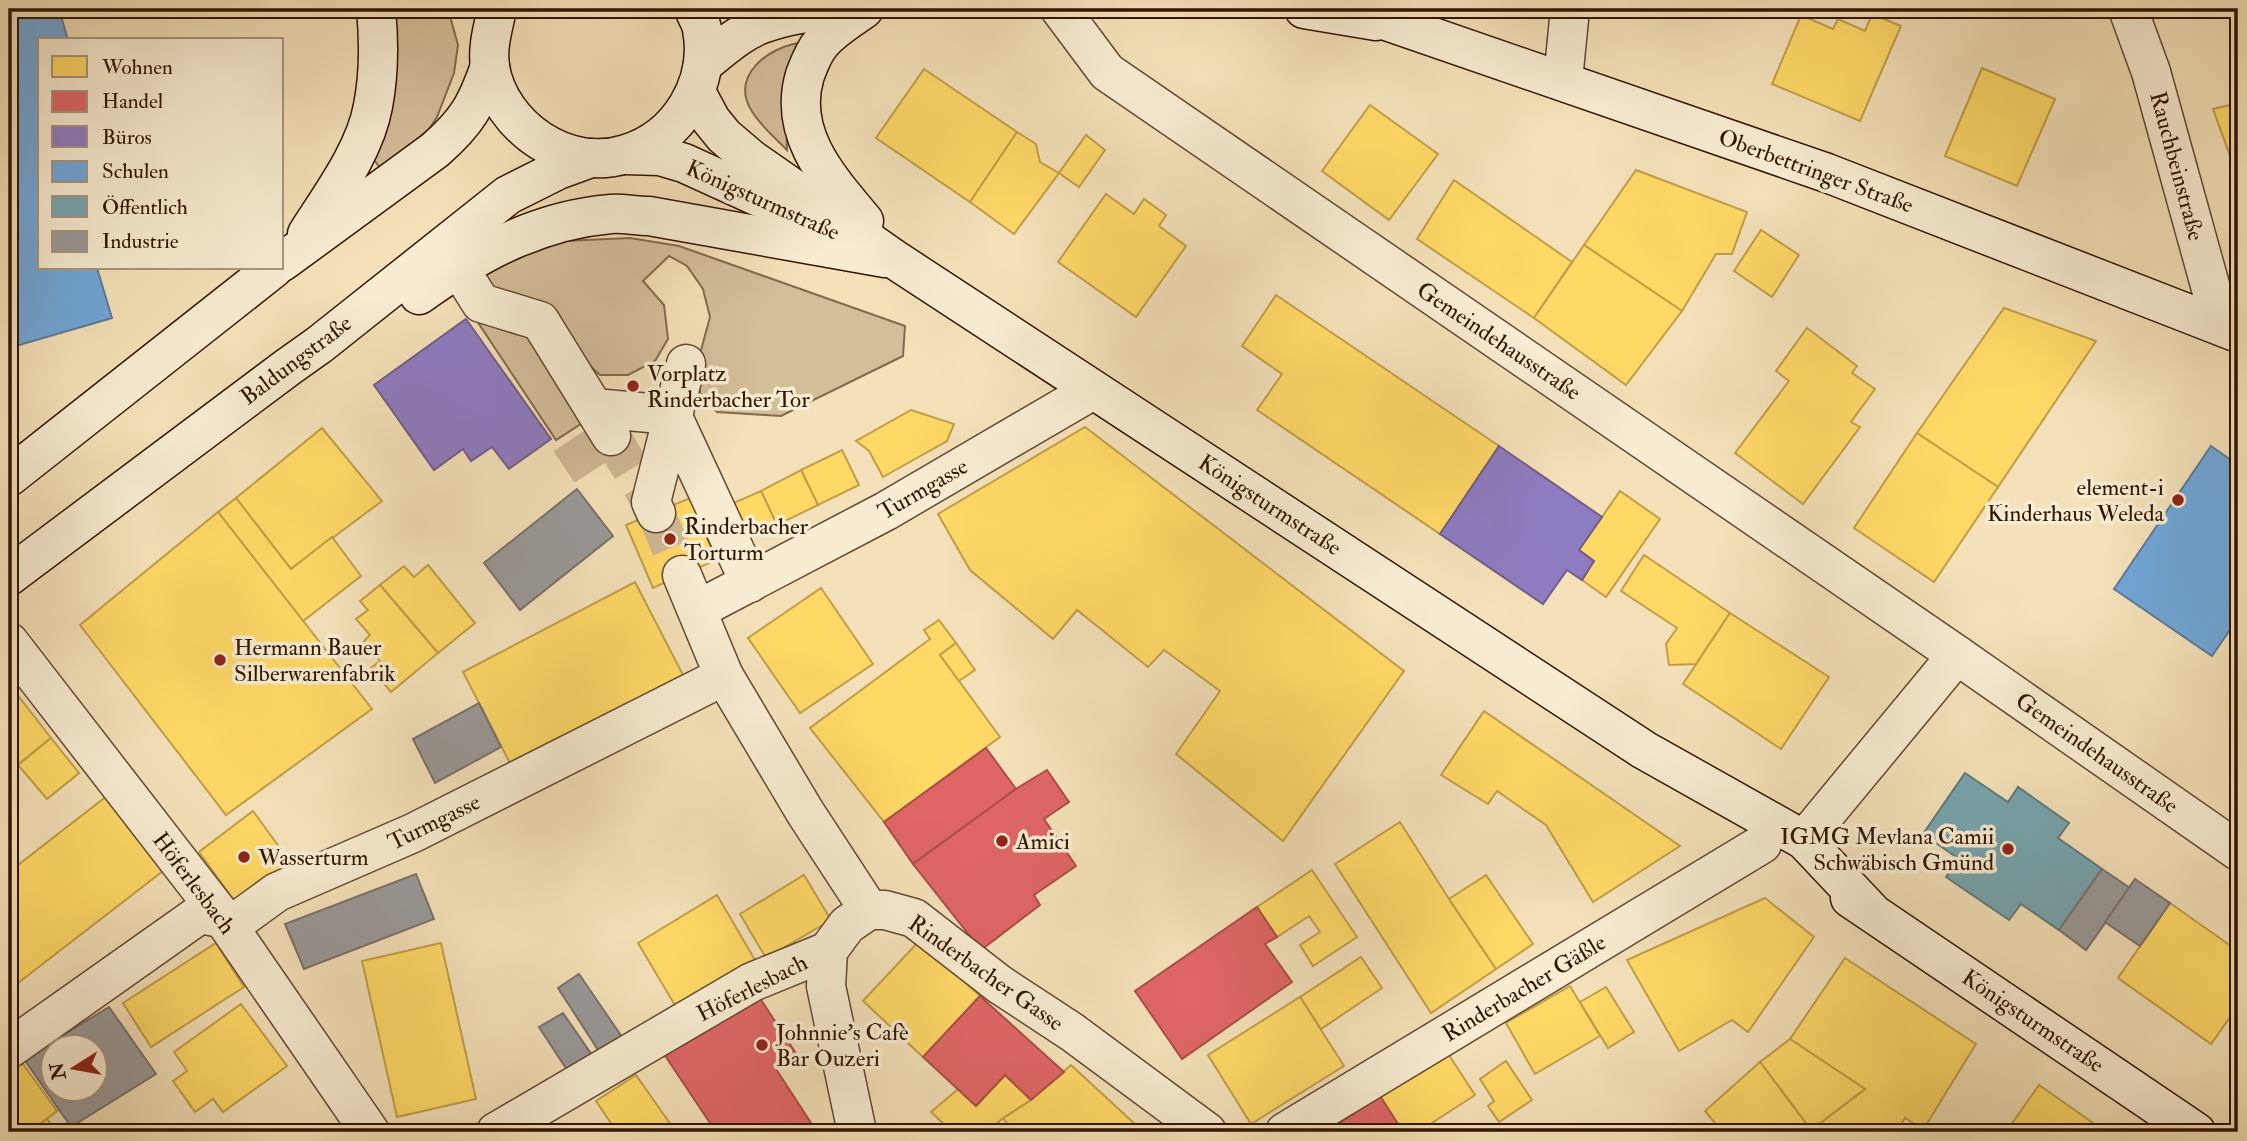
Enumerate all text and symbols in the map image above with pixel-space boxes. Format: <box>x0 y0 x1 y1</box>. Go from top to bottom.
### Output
legend <box>38 38 284 270</box>
text: Wohnen <box>101 54 173 81</box>
text: Handel <box>102 88 164 115</box>
street label: Rauchbeinstraße <box>2143 88 2211 244</box>
street label: Oberbettringer Straße <box>1715 122 1918 220</box>
text: Büros <box>102 124 152 151</box>
street label: Königsturmstraße <box>682 153 845 247</box>
text: Schulen <box>102 158 169 185</box>
text: Öffentlich <box>102 194 188 221</box>
text: Industrie <box>102 228 179 255</box>
street label: Gemeindehausstraße <box>1411 275 1587 407</box>
street label: Baldungstraße <box>235 308 358 411</box>
place label: Vorplatz Rinderbacher Tor <box>647 359 810 414</box>
marker: Vorplatz Rinderbacher Tor <box>625 378 641 394</box>
street label: Königsturmstraße <box>1193 448 1347 562</box>
street label: Turmgasse <box>873 451 974 526</box>
place label: element-i Kinderhaus Weleda <box>1987 473 2165 528</box>
marker: element-i Kinderhaus Weleda <box>2170 492 2186 508</box>
place label: Rinderbacher Torturm <box>684 512 809 567</box>
marker: Rinderbacher Torturm <box>662 531 678 547</box>
place label: Hermann Bauer Silberwarenfabrik <box>234 633 395 688</box>
marker: Hermann Bauer Silberwarenfabrik <box>212 652 228 668</box>
street label: Gemeindehausstraße <box>2010 686 2184 820</box>
street label: Turmgasse <box>383 787 485 857</box>
place label: IGMG Mevlana Camii Schwäbisch Gmünd <box>1780 822 1994 877</box>
street label: Höferlesbach <box>146 826 242 940</box>
place label: Amici <box>1015 827 1070 856</box>
marker: Amici <box>994 833 1010 849</box>
marker: IGMG Mevlana Camii Schwäbisch Gmünd <box>2000 841 2016 857</box>
place label: Wasserturm <box>257 843 369 872</box>
marker: Wasserturm <box>236 849 252 865</box>
street label: Rinderbacher Gasse <box>903 909 1070 1038</box>
street label: Rinderbacher Gäßle <box>1437 928 1611 1048</box>
street label: Höferlesbach <box>692 948 812 1028</box>
street label: Königsturmstraße <box>1956 963 2110 1079</box>
place label: Johnnie's Cafè Bar Ouzeri <box>775 1018 909 1073</box>
north arrow <box>38 1032 108 1102</box>
marker: Johnnie's Cafè Bar Ouzeri <box>754 1037 770 1053</box>
text: N <box>45 1059 72 1083</box>

